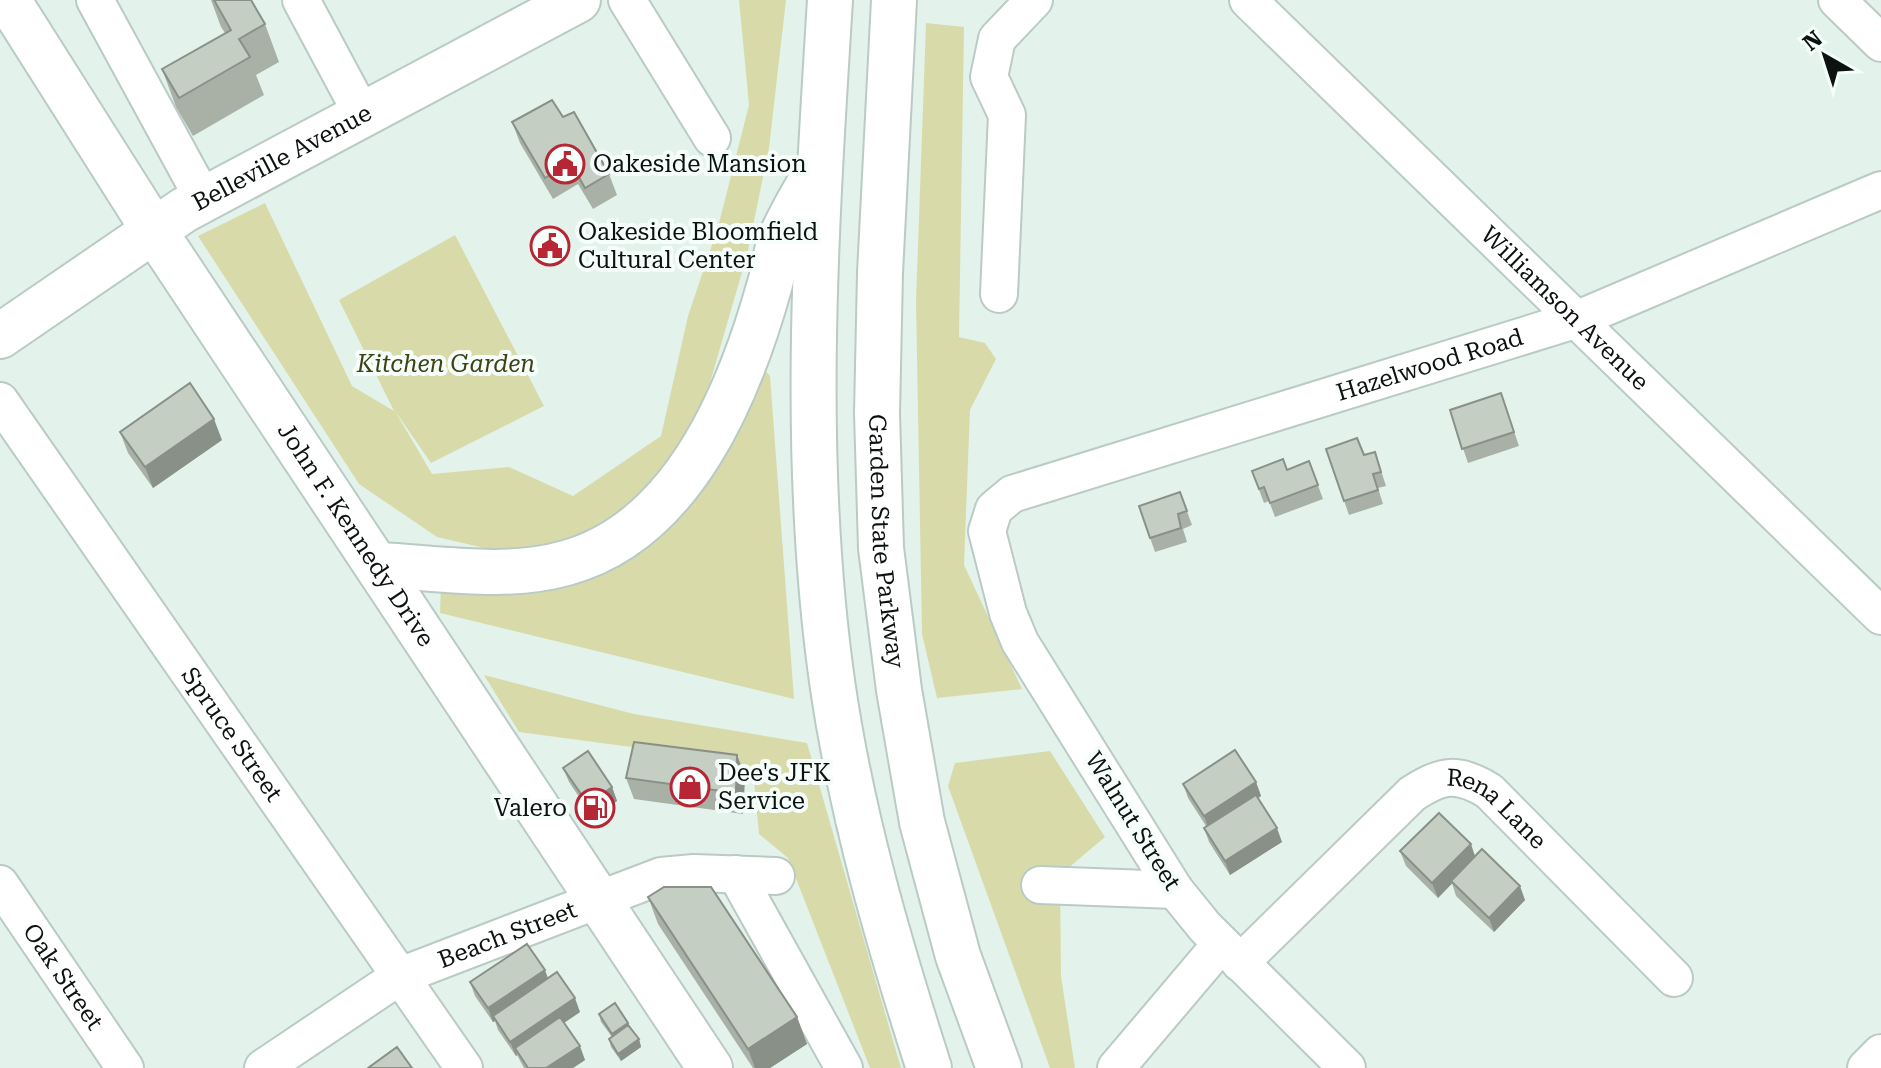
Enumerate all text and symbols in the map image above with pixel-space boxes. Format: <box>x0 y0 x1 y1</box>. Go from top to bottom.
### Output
north arrow <box>1785 16 1865 96</box>
text: N <box>1798 26 1827 56</box>
street label: Belleville Avenue <box>188 99 376 217</box>
public building icon: Oakeside Mansion <box>544 143 586 185</box>
place label: Oakeside Mansion <box>593 150 807 178</box>
place label: Oakeside Bloomfield Cultural Center <box>578 218 818 274</box>
street label: Williamson Avenue <box>1475 220 1654 396</box>
public building icon: Oakeside Bloomfield Cultural Center <box>529 225 571 267</box>
street label: Hazelwood Road <box>1333 323 1526 407</box>
park label: Kitchen Garden <box>356 350 535 378</box>
street label: Garden State Parkway <box>863 414 910 671</box>
street label: John F. Kennedy Drive <box>272 418 440 652</box>
street label: Spruce Street <box>176 662 288 807</box>
street label: Walnut Street <box>1079 747 1187 895</box>
place label: Dee's JFK Service <box>718 759 831 815</box>
street label: Rena Lane <box>1446 763 1552 855</box>
shop icon: Dee's JFK Service <box>669 766 711 808</box>
fuel station icon: Valero <box>574 787 616 829</box>
place label: Valero <box>494 794 567 822</box>
street label: Beach Street <box>434 896 581 974</box>
street label: Oak Street <box>17 918 109 1035</box>

